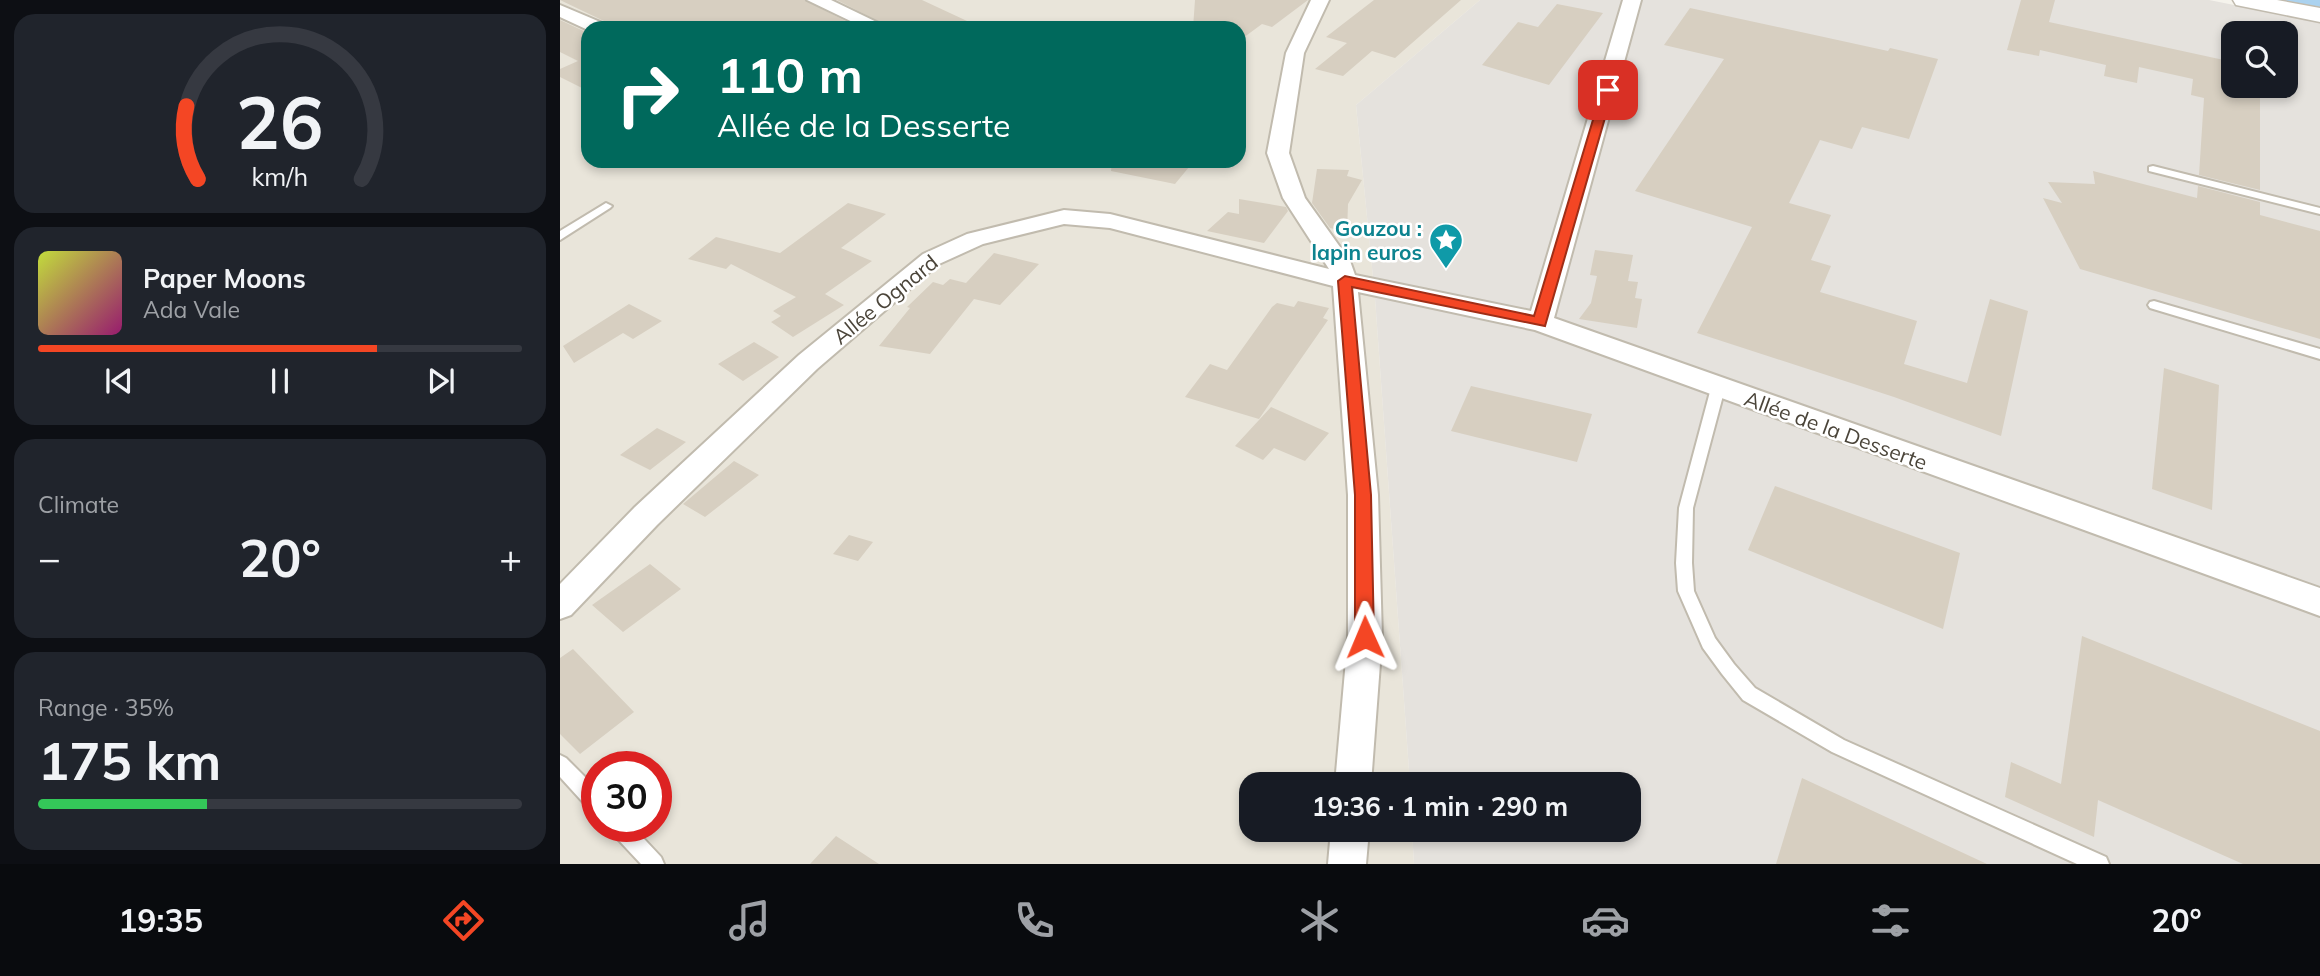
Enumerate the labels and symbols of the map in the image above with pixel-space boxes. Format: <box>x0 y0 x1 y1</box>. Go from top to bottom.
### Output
pin <box>1578 60 1638 120</box>
place label: Gouzou : lapin euros <box>1312 215 1422 265</box>
place icon: Gouzou : lapin euros <box>1427 221 1465 270</box>
street label: Allée Ognard <box>827 249 943 349</box>
street label: Allée de la Desserte <box>1741 385 1931 475</box>
position arrow <box>1328 600 1402 674</box>
speed limit sign: 30 <box>581 751 672 842</box>

